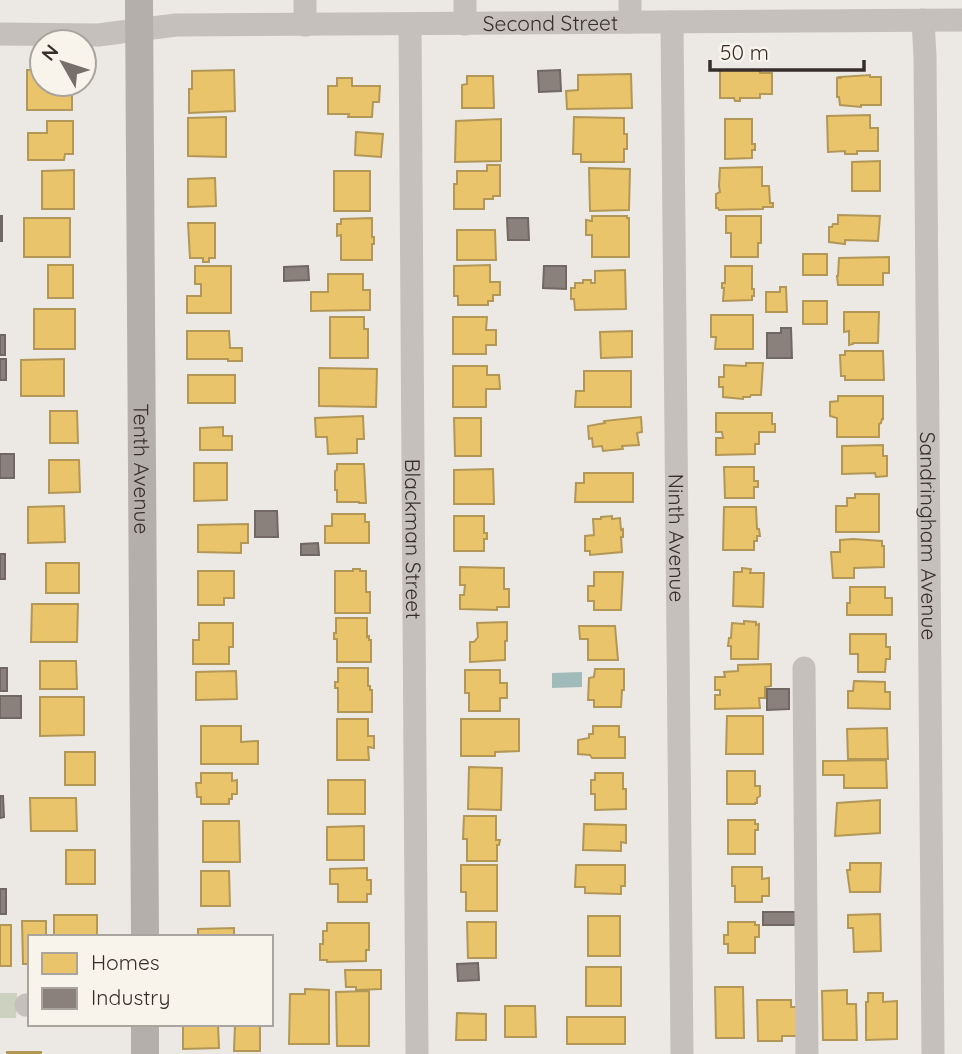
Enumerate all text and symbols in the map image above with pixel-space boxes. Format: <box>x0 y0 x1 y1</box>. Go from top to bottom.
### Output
street label: Second Street <box>483 9 618 36</box>
north arrow <box>28 28 98 98</box>
scale bar <box>710 28 864 72</box>
text: N <box>36 39 64 65</box>
text: 50 m <box>720 39 769 65</box>
street label: Tenth Avenue <box>129 403 155 534</box>
street label: Sandringham Avenue <box>915 431 943 640</box>
street label: Blackman Street <box>400 459 427 619</box>
street label: Ninth Avenue <box>663 474 691 602</box>
legend <box>28 935 273 1026</box>
text: Homes <box>91 949 160 975</box>
text: Industry <box>91 984 170 1010</box>

